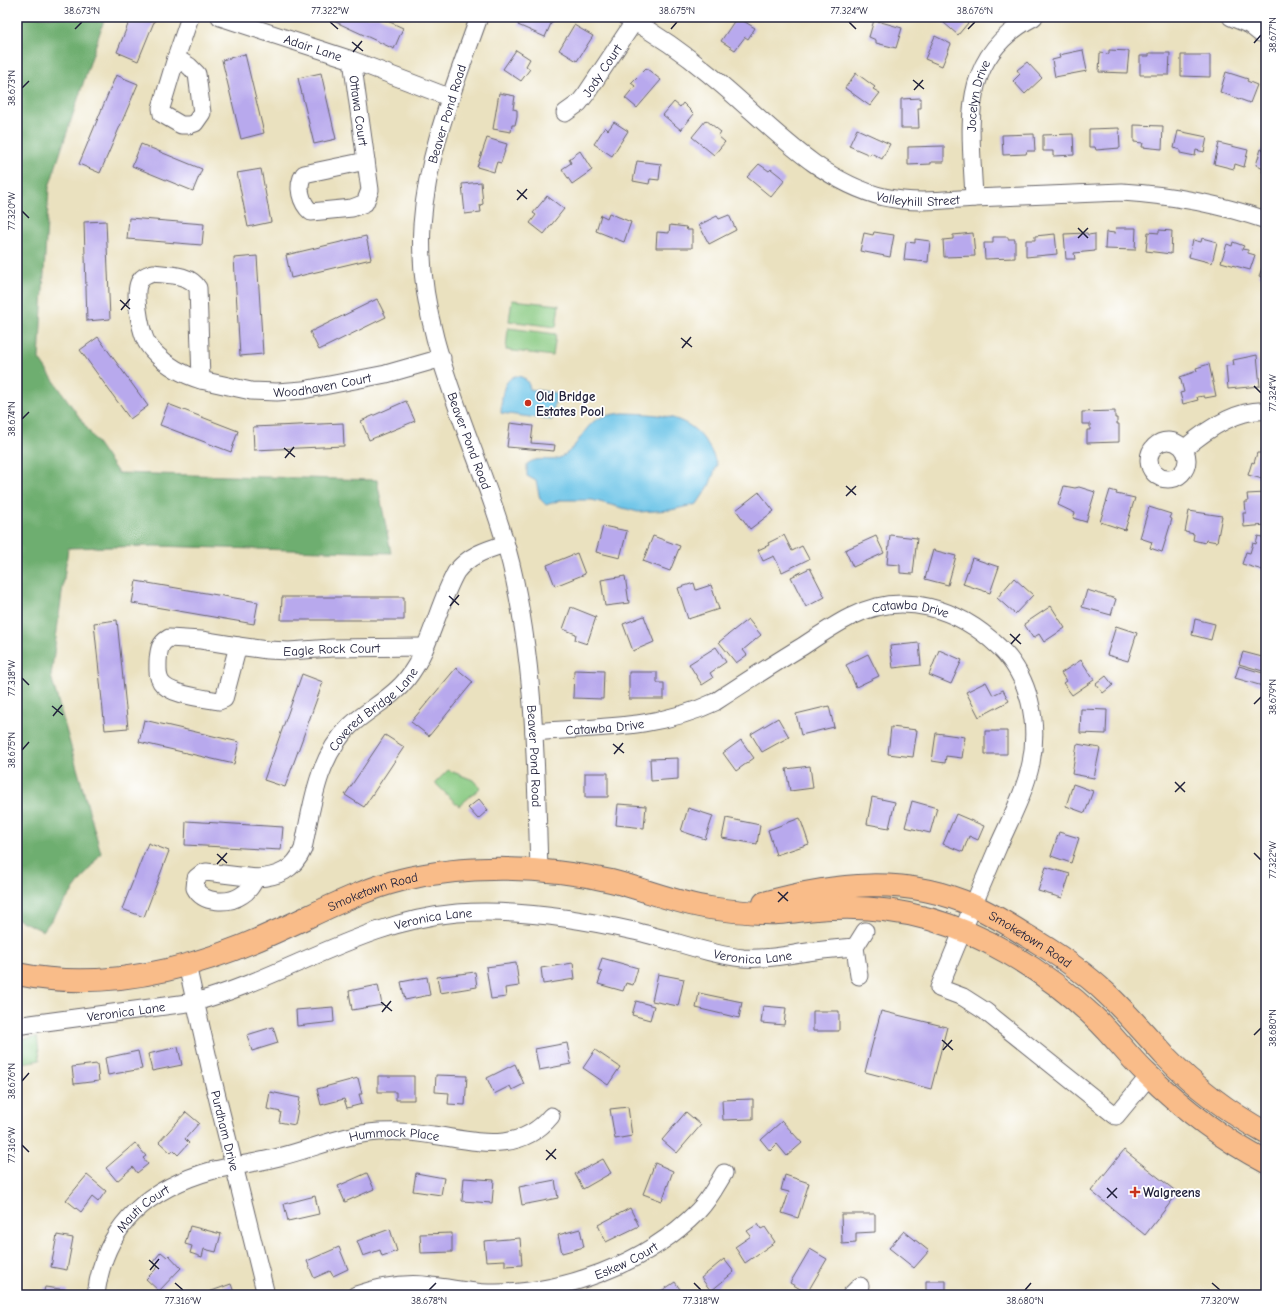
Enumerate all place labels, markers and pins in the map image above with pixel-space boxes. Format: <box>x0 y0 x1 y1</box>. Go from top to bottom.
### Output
place label: Old Bridge Estates Pool <box>536 389 604 419</box>
marker: Old Bridge Estates Pool <box>523 398 533 408</box>
place label: Walgreens <box>1143 1185 1201 1200</box>
marker: Walgreens <box>1130 1187 1140 1197</box>

